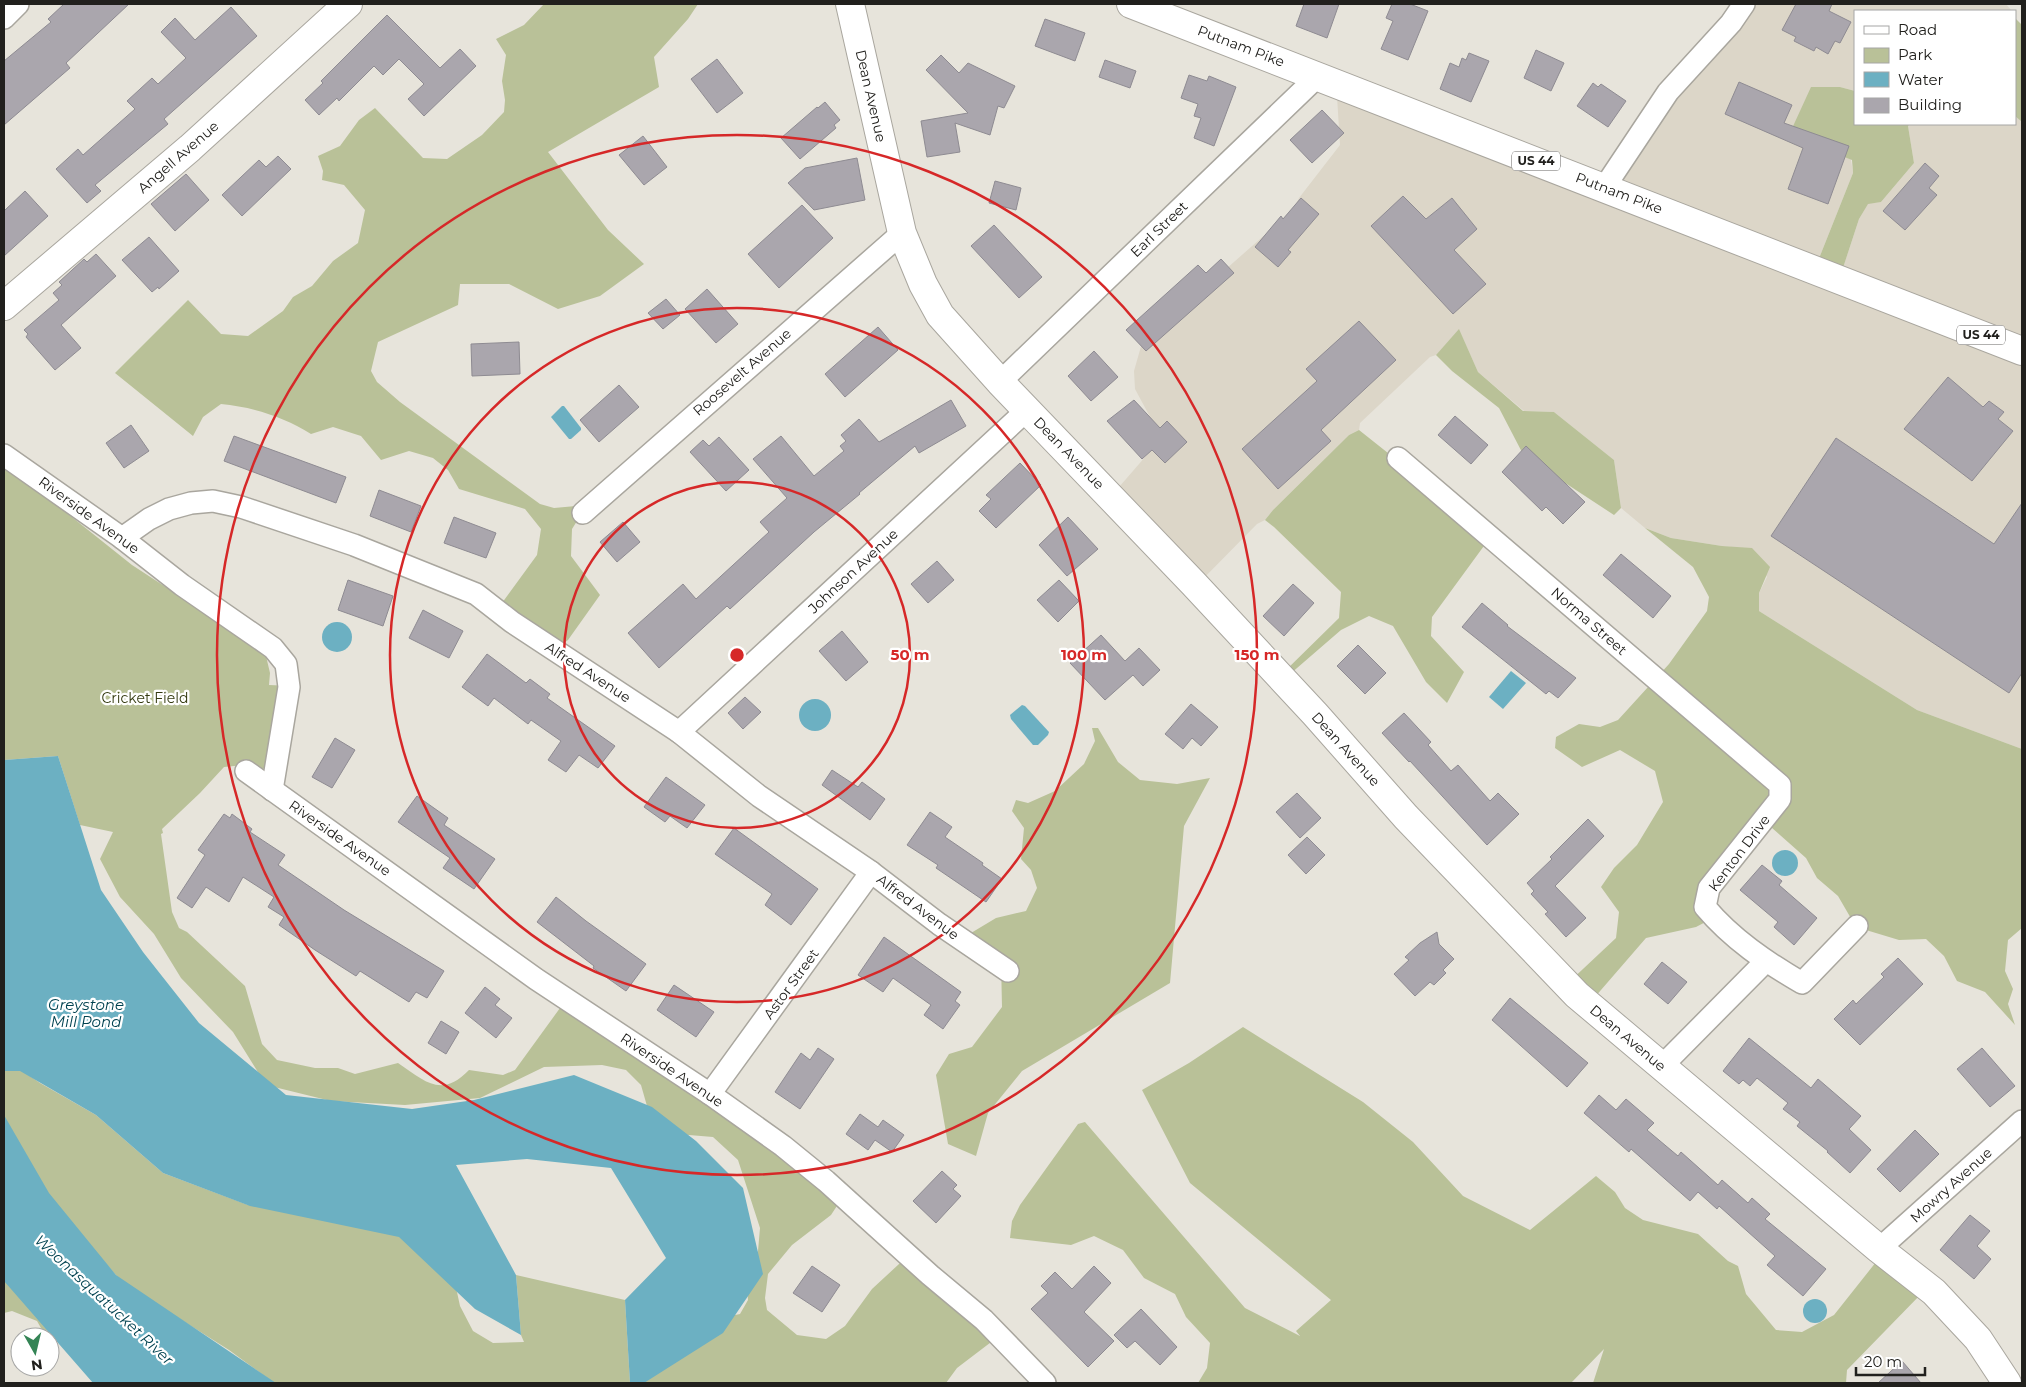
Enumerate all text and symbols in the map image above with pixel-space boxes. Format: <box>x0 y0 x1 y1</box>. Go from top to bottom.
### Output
legend <box>1854 10 2016 125</box>
text: Road <box>1898 20 1937 39</box>
street label: Putnam Pike <box>1195 21 1287 71</box>
text: Park <box>1898 45 1932 64</box>
street label: Dean Avenue <box>852 48 890 144</box>
text: Water <box>1898 70 1944 89</box>
text: Building <box>1898 95 1962 114</box>
street label: Angell Avenue <box>134 117 222 197</box>
road number: US 44 <box>1512 152 1560 170</box>
street label: Putnam Pike <box>1573 168 1665 218</box>
street label: Earl Street <box>1127 197 1192 261</box>
street label: Roosevelt Avenue <box>689 324 795 420</box>
road number: US 44 <box>1957 326 2005 344</box>
street label: Dean Avenue <box>1030 413 1108 493</box>
street label: Riverside Avenue <box>35 472 143 558</box>
street label: Johnson Avenue <box>804 525 902 618</box>
street label: Norma Street <box>1547 583 1631 659</box>
street label: Alfred Avenue <box>542 638 634 706</box>
text: 50 m <box>890 645 930 664</box>
text: 100 m <box>1061 645 1107 664</box>
text: 150 m <box>1235 645 1279 664</box>
centre of rings <box>728 646 746 664</box>
park label: Cricket Field <box>101 689 189 707</box>
street label: Dean Avenue <box>1308 708 1384 790</box>
street label: Riverside Avenue <box>286 796 394 880</box>
street label: Kenton Drive <box>1704 811 1774 895</box>
street label: Alfred Avenue <box>873 870 963 944</box>
street label: Astor Street <box>759 945 823 1023</box>
water label: Greystone Mill Pond <box>48 995 124 1031</box>
street label: Dean Avenue <box>1586 1001 1670 1075</box>
street label: Riverside Avenue <box>617 1029 727 1111</box>
street label: Mowry Avenue <box>1906 1144 1996 1226</box>
water label: Woonasquatucket River <box>31 1230 178 1369</box>
north arrow <box>10 1327 60 1377</box>
scale bar <box>1856 1344 1925 1376</box>
text: 20 m <box>1864 1352 1902 1371</box>
text: N <box>30 1355 44 1375</box>

